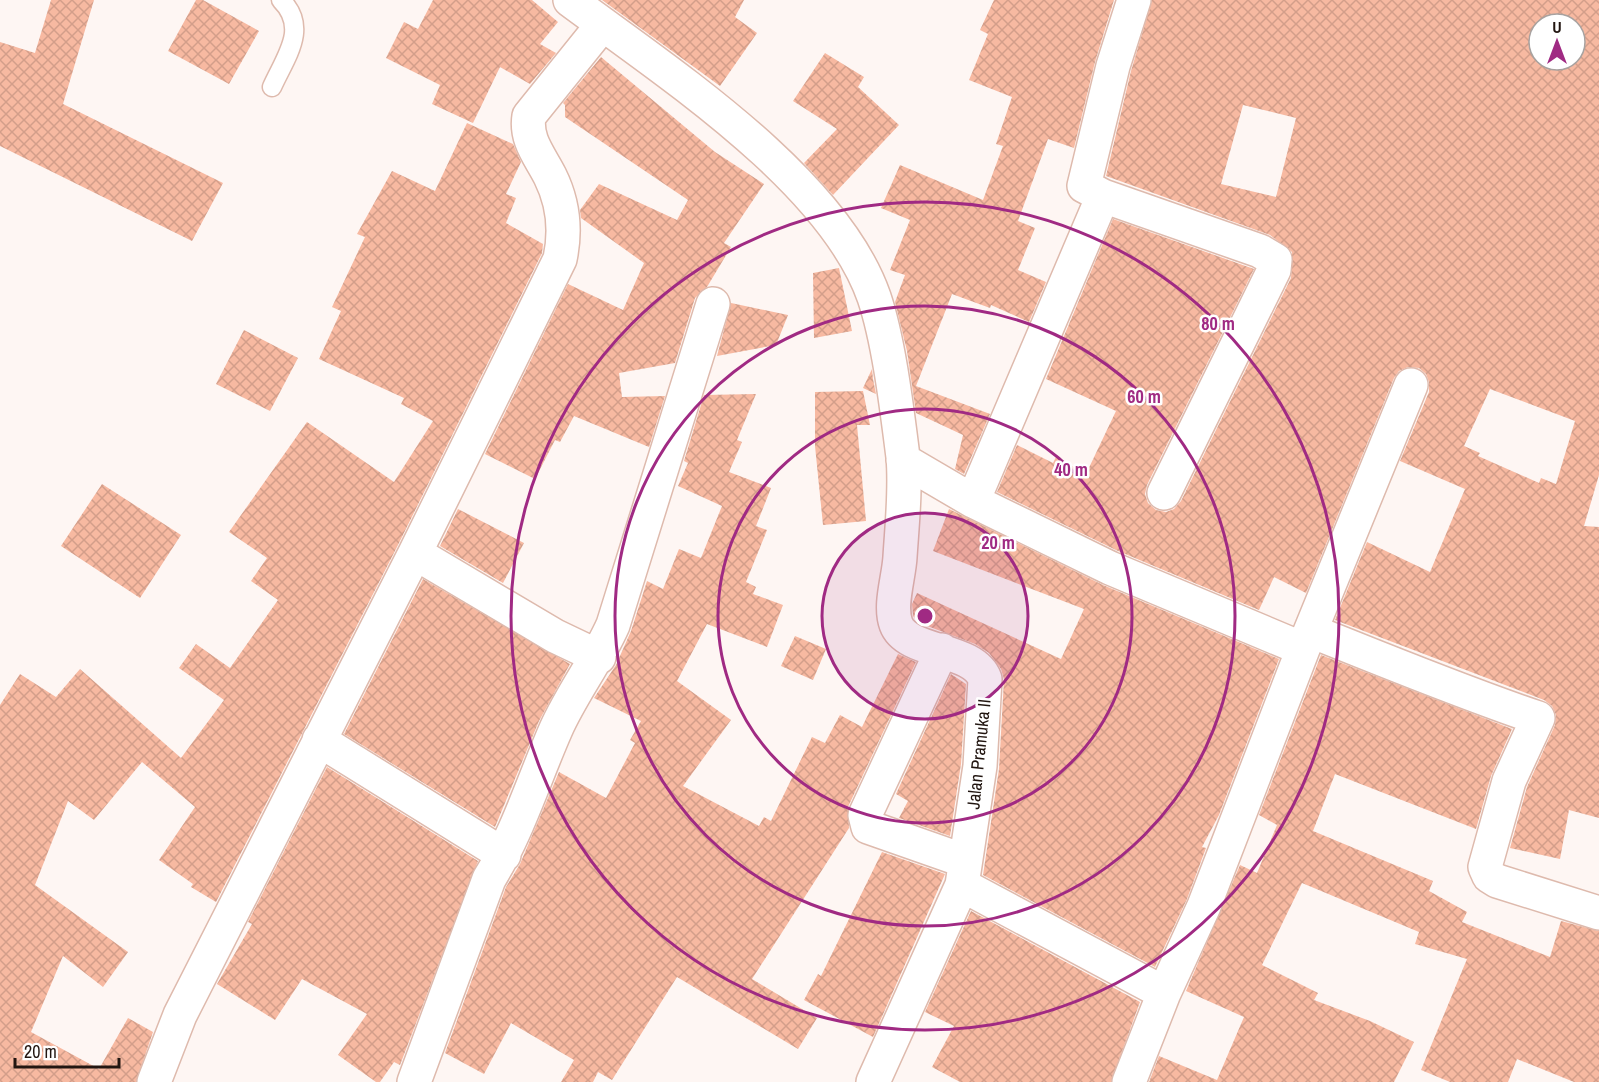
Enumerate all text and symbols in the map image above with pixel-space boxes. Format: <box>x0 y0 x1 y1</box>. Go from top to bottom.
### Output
north arrow <box>1527 12 1587 72</box>
text: U <box>1552 16 1562 38</box>
text: 80 m <box>1201 311 1235 336</box>
text: 60 m <box>1127 384 1161 409</box>
text: 40 m <box>1054 457 1088 482</box>
text: 20 m <box>981 530 1015 555</box>
centre of rings <box>915 606 935 626</box>
street label: Jalan Pramuka II <box>960 698 997 810</box>
scale bar <box>15 1031 118 1069</box>
text: 20 m <box>24 1039 57 1064</box>

